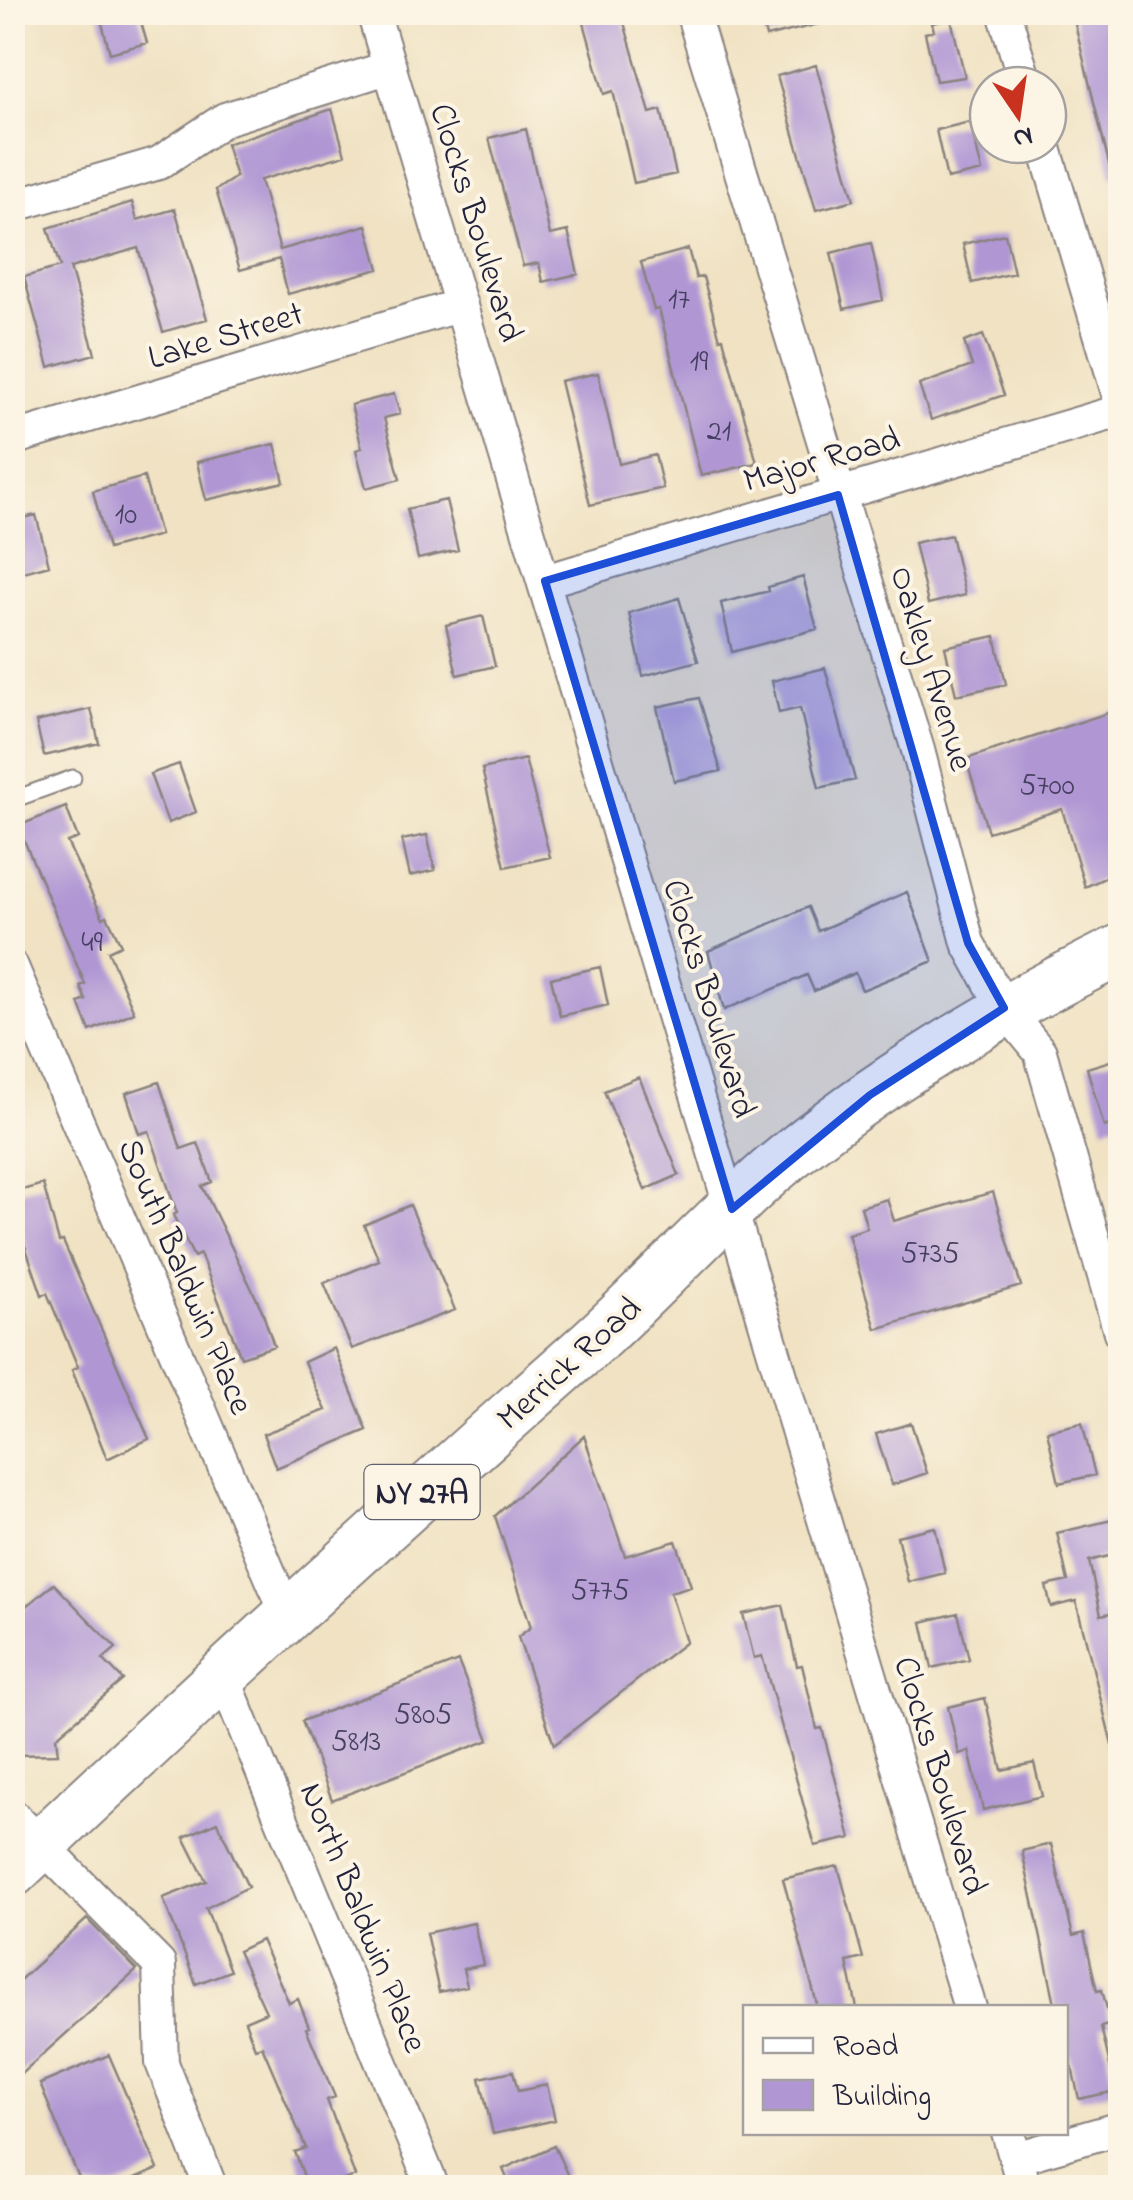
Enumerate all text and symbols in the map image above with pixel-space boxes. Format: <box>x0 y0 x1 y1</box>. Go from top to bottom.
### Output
north arrow <box>968 65 1068 165</box>
street label: Clocks Boulevard <box>414 98 535 349</box>
text: N <box>1009 114 1037 158</box>
house number: 17 <box>668 279 690 323</box>
street label: Lake Street <box>142 290 310 385</box>
house number: 19 <box>690 341 708 385</box>
house number: 21 <box>707 411 731 455</box>
street label: Major Road <box>738 415 906 508</box>
house number: 10 <box>115 494 137 538</box>
street label: Oakley Avenue <box>874 560 985 778</box>
house number: 5700 <box>1019 765 1075 809</box>
street label: Clocks Boulevard <box>647 874 768 1125</box>
house number: 49 <box>81 922 103 966</box>
street label: South Baldwin Place <box>103 1132 265 1423</box>
house number: 5735 <box>900 1233 960 1277</box>
street label: Merrick Road <box>486 1285 655 1444</box>
road number: NY 27A <box>364 1465 480 1519</box>
house number: 5775 <box>570 1570 630 1614</box>
street label: Clocks Boulevard <box>878 1651 999 1902</box>
house number: 5805 <box>394 1694 452 1738</box>
house number: 5813 <box>331 1721 381 1765</box>
street label: North Baldwin Place <box>284 1776 439 2061</box>
legend <box>743 2005 1068 2135</box>
text: Road <box>833 2026 898 2070</box>
text: Building <box>832 2076 931 2120</box>

